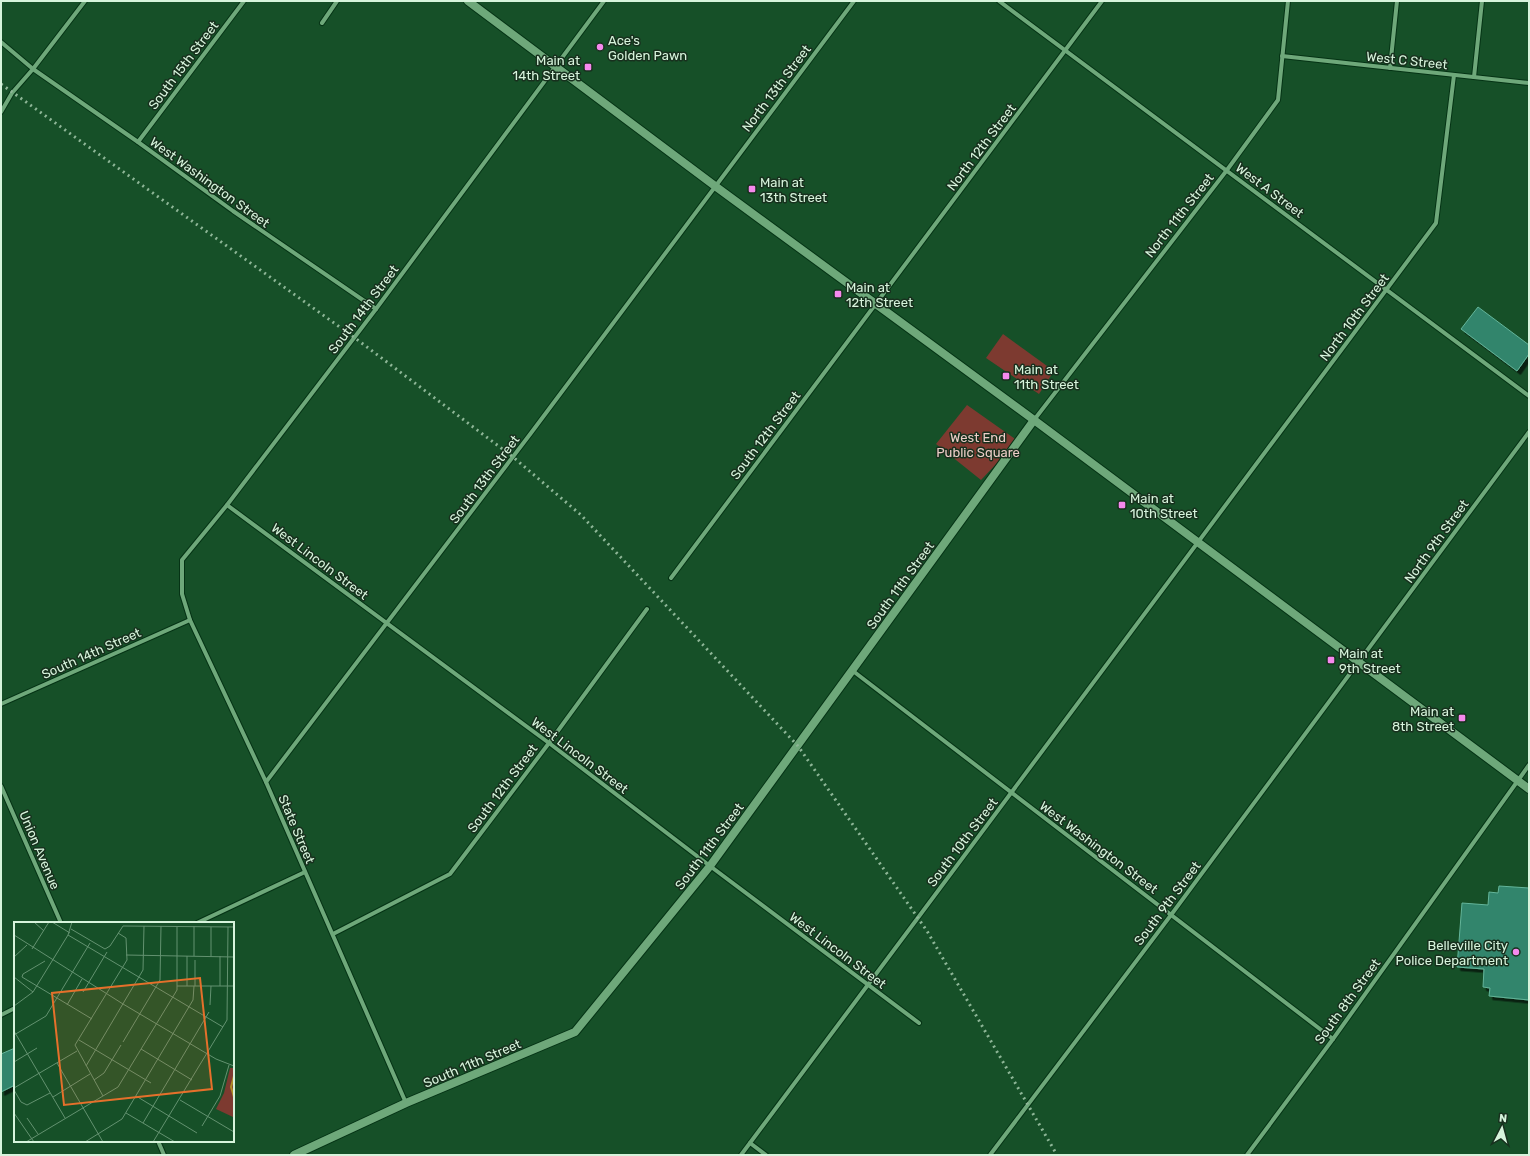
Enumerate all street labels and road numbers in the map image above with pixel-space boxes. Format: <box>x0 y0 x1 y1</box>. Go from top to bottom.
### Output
street label: South 15th Street <box>145 18 221 112</box>
street label: North 13th Street <box>739 42 814 135</box>
street label: West C Street <box>1366 49 1448 72</box>
street label: North 12th Street <box>944 101 1019 194</box>
street label: West Washington Street <box>146 134 272 232</box>
street label: West A Street <box>1233 160 1307 221</box>
street label: North 11th Street <box>1142 170 1217 260</box>
street label: South 14th Street <box>325 262 402 357</box>
street label: North 10th Street <box>1317 271 1392 364</box>
street label: South 12th Street <box>727 388 803 482</box>
street label: South 13th Street <box>446 432 523 526</box>
street label: North 9th Street <box>1401 497 1472 586</box>
street label: West Lincoln Street <box>268 520 371 603</box>
street label: South 11th Street <box>864 539 937 632</box>
street label: South 14th Street <box>39 625 143 682</box>
street label: West Lincoln Street <box>528 714 631 797</box>
street label: South 12th Street <box>464 741 540 835</box>
street label: State Street <box>275 792 318 866</box>
street label: South 10th Street <box>924 795 1001 890</box>
street label: West Washington Street <box>1036 798 1161 897</box>
street label: South 11th Street <box>672 800 747 893</box>
street label: Union Avenue <box>16 809 63 892</box>
street label: South 9th Street <box>1131 858 1204 948</box>
street label: West Lincoln Street <box>786 909 889 992</box>
street label: South 8th Street <box>1311 956 1383 1047</box>
street label: South 11th Street <box>421 1036 523 1091</box>

